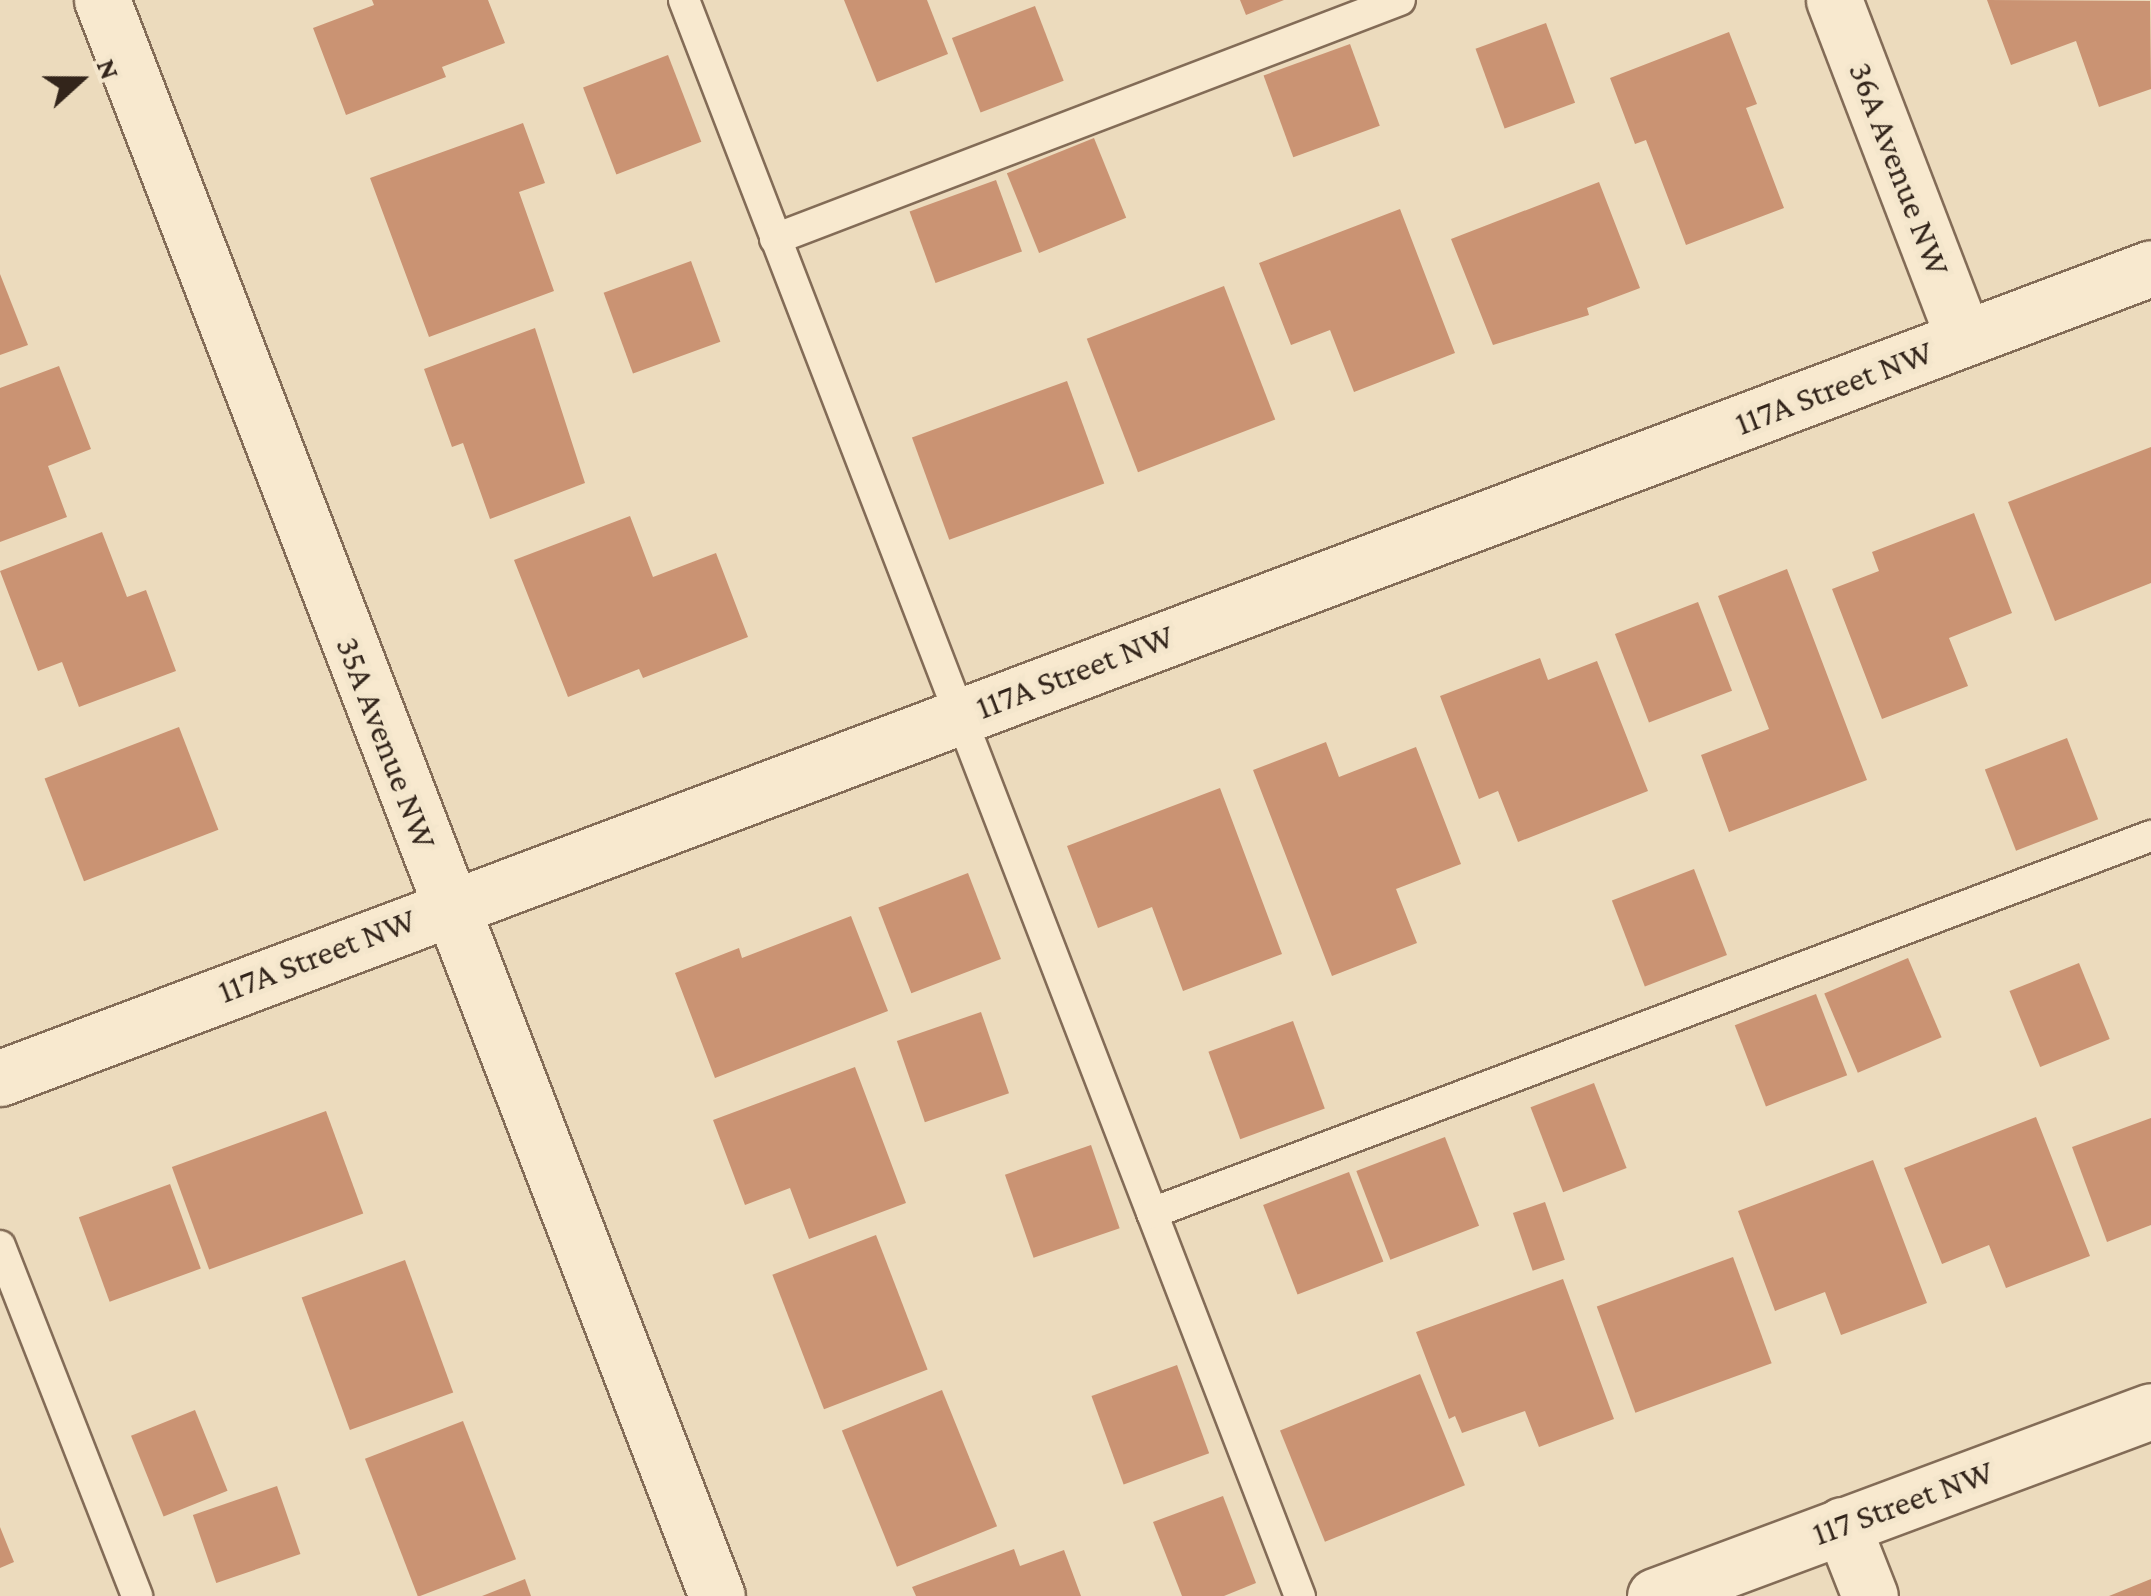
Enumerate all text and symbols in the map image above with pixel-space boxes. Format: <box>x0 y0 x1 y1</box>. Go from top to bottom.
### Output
north arrow <box>30 30 130 130</box>
text: N <box>91 55 126 84</box>
street label: 36A Avenue NW <box>1839 56 1959 282</box>
street label: 117A Street NW <box>1729 331 1939 445</box>
street label: 117A Street NW <box>970 615 1180 729</box>
street label: 35A Avenue NW <box>326 631 446 855</box>
street label: 117A Street NW <box>212 899 422 1013</box>
street label: 117 Street NW <box>1807 1451 1999 1555</box>

